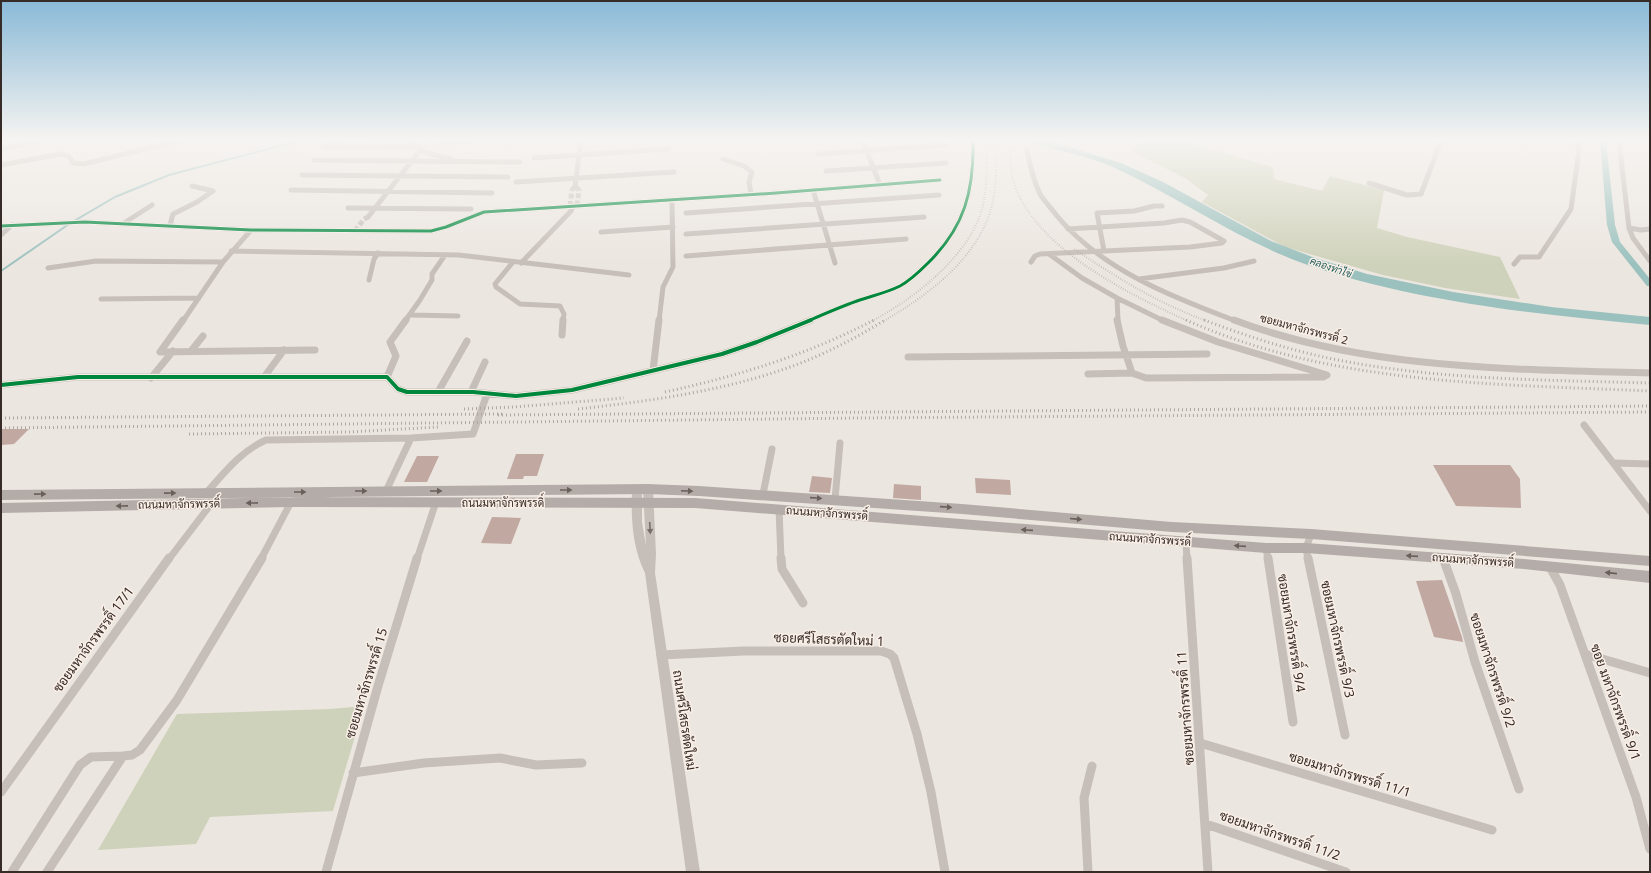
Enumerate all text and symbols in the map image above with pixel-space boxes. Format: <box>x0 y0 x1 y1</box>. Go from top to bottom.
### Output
water label: คลองท่าไข่ <box>1308 253 1355 281</box>
street label: ซอยมหาจักรพรรดิ์ 2 <box>1258 306 1351 347</box>
one-way arrow <box>560 487 573 493</box>
one-way arrow <box>681 487 693 494</box>
one-way arrow <box>355 488 368 494</box>
one-way arrow <box>430 488 443 494</box>
one-way arrow <box>294 489 307 495</box>
one-way arrow <box>164 490 177 496</box>
one-way arrow <box>34 491 46 498</box>
street label: ถนนมหาจักรพรรดิ์ <box>138 492 220 512</box>
street label: ถนนมหาจักรพรรดิ์ <box>462 492 544 510</box>
one-way arrow <box>810 494 823 501</box>
street label: ถนนมหาจักรพรรดิ์ <box>785 499 869 523</box>
one-way arrow <box>245 500 258 506</box>
one-way arrow <box>116 502 128 509</box>
one-way arrow <box>940 504 952 511</box>
one-way arrow <box>1070 515 1082 522</box>
one-way arrow <box>646 522 653 534</box>
street label: ถนนมหาจักรพรรดิ์ <box>1108 525 1192 549</box>
one-way arrow <box>1021 526 1033 533</box>
one-way arrow <box>1234 542 1246 549</box>
street label: ถนนมหาจักรพรรดิ์ <box>1431 546 1515 570</box>
one-way arrow <box>1406 553 1418 560</box>
one-way arrow <box>1605 570 1617 576</box>
street label: ซอยมหาจักรพรรดิ์ 9/4 <box>1274 572 1314 694</box>
street label: ซอยมหาจักรพรรดิ์ 9/3 <box>1317 578 1363 699</box>
street label: ซอยมหาจักรพรรดิ์ 17/1 <box>46 580 138 696</box>
street label: ซอยมหาจักรพรรดิ์ 9/2 <box>1466 609 1523 730</box>
street label: ซอยมหาจักรพรรดิ์ 15 <box>337 625 391 740</box>
street label: ซอยศรีโสธรตัดใหม่ 1 <box>773 628 885 650</box>
street label: ซอย มหาจักรพรรดิ์ 9/1 <box>1587 640 1649 763</box>
street label: ซอยมหาจักรพรรดิ์ 11 <box>1169 650 1198 766</box>
street label: ถนนศรีโสธรตัดใหม่ <box>669 669 701 771</box>
street label: ซอยมหาจักรพรรดิ์ 11/1 <box>1287 744 1414 801</box>
street label: ซอยมหาจักรพรรดิ์ 11/2 <box>1217 803 1344 864</box>

